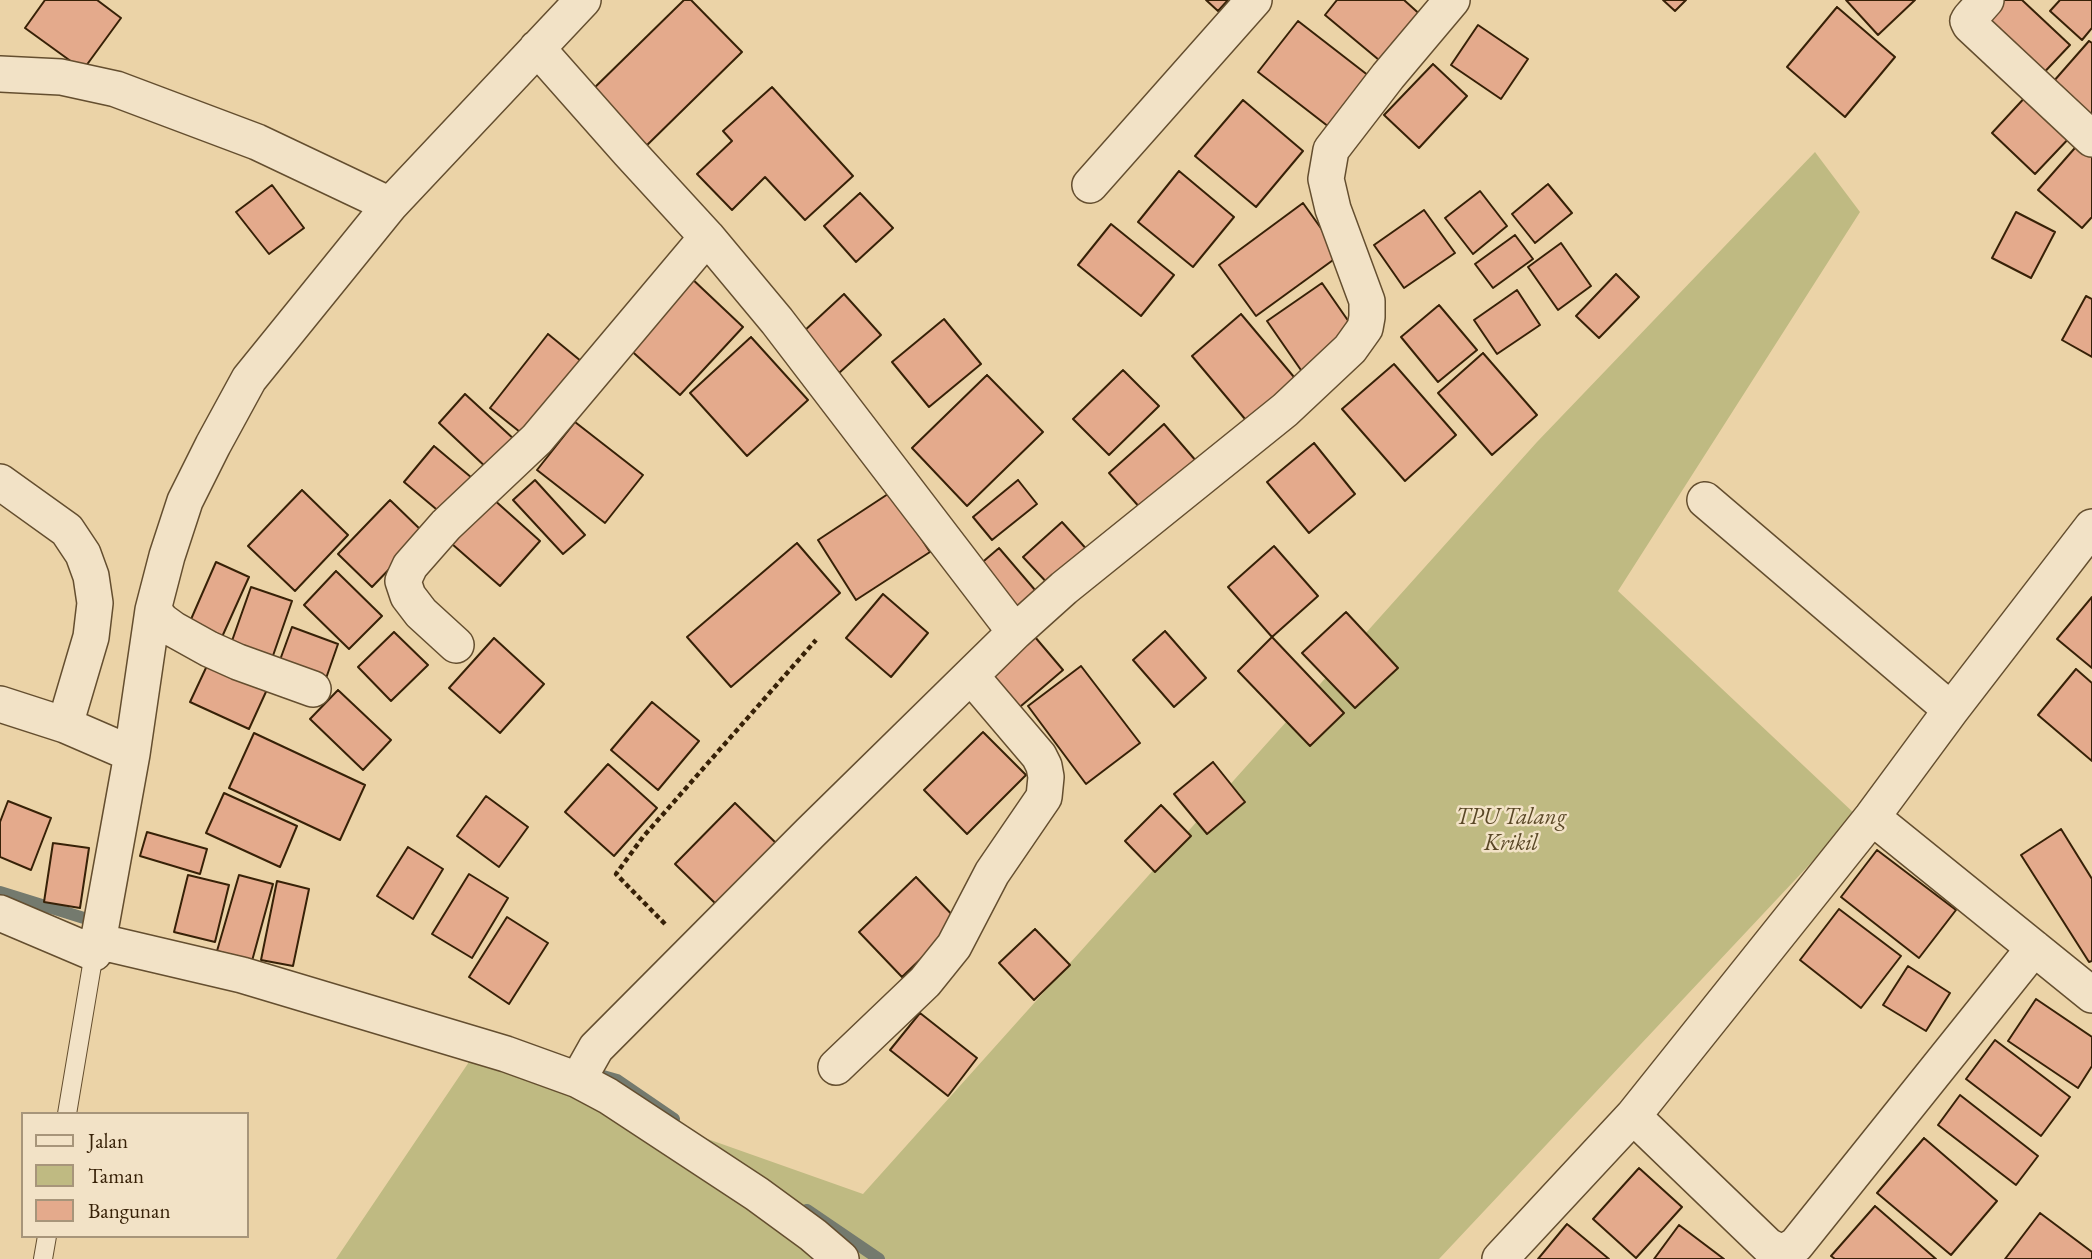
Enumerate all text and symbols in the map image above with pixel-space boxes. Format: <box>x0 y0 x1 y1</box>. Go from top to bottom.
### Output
park label: TPU Talang Krikil <box>1456 804 1566 858</box>
legend <box>21 1112 248 1238</box>
text: Jalan <box>88 1127 128 1154</box>
text: Taman <box>88 1162 144 1189</box>
text: Bangunan <box>88 1197 171 1224</box>

